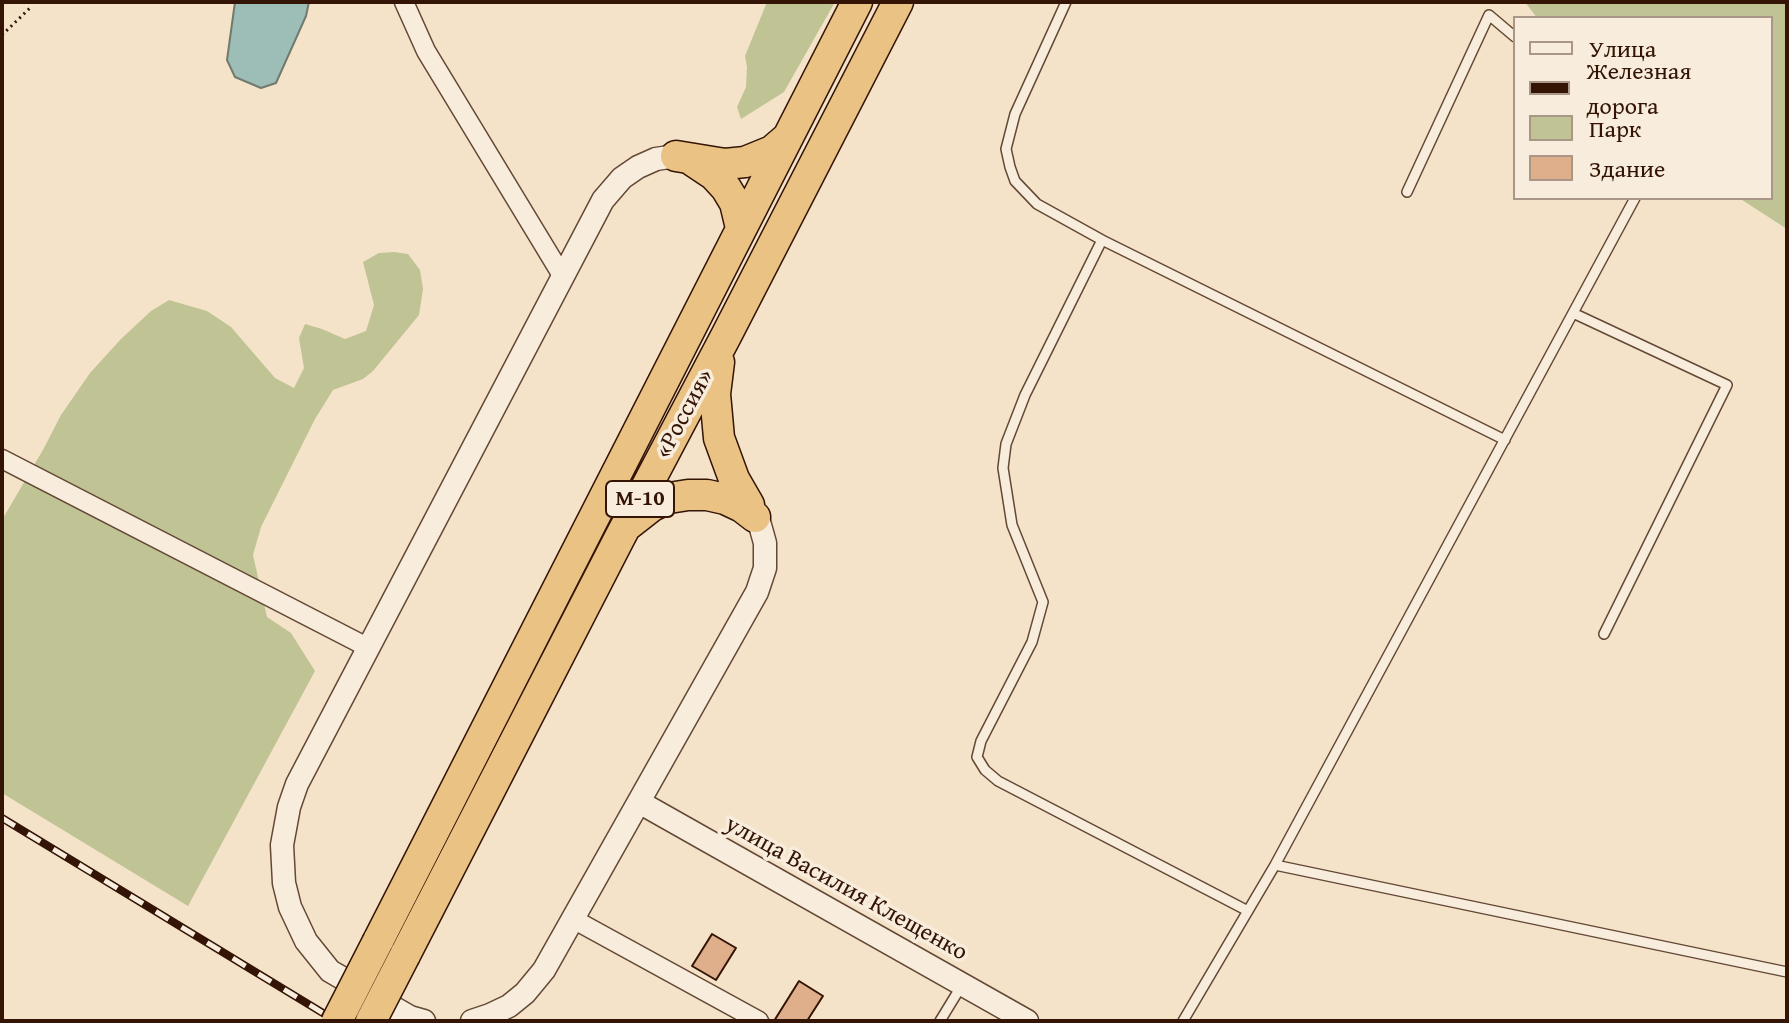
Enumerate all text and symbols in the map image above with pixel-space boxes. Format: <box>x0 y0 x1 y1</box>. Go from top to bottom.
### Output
legend <box>1513 16 1773 200</box>
text: Улица <box>1589 31 1656 66</box>
text: Железная дорога <box>1586 53 1691 123</box>
text: Парк <box>1589 111 1641 146</box>
text: Здание <box>1589 151 1665 186</box>
street label: «Россия» <box>650 365 720 463</box>
road number: М-10 <box>606 481 674 517</box>
street label: улица Василия Клещенко <box>720 810 972 968</box>

